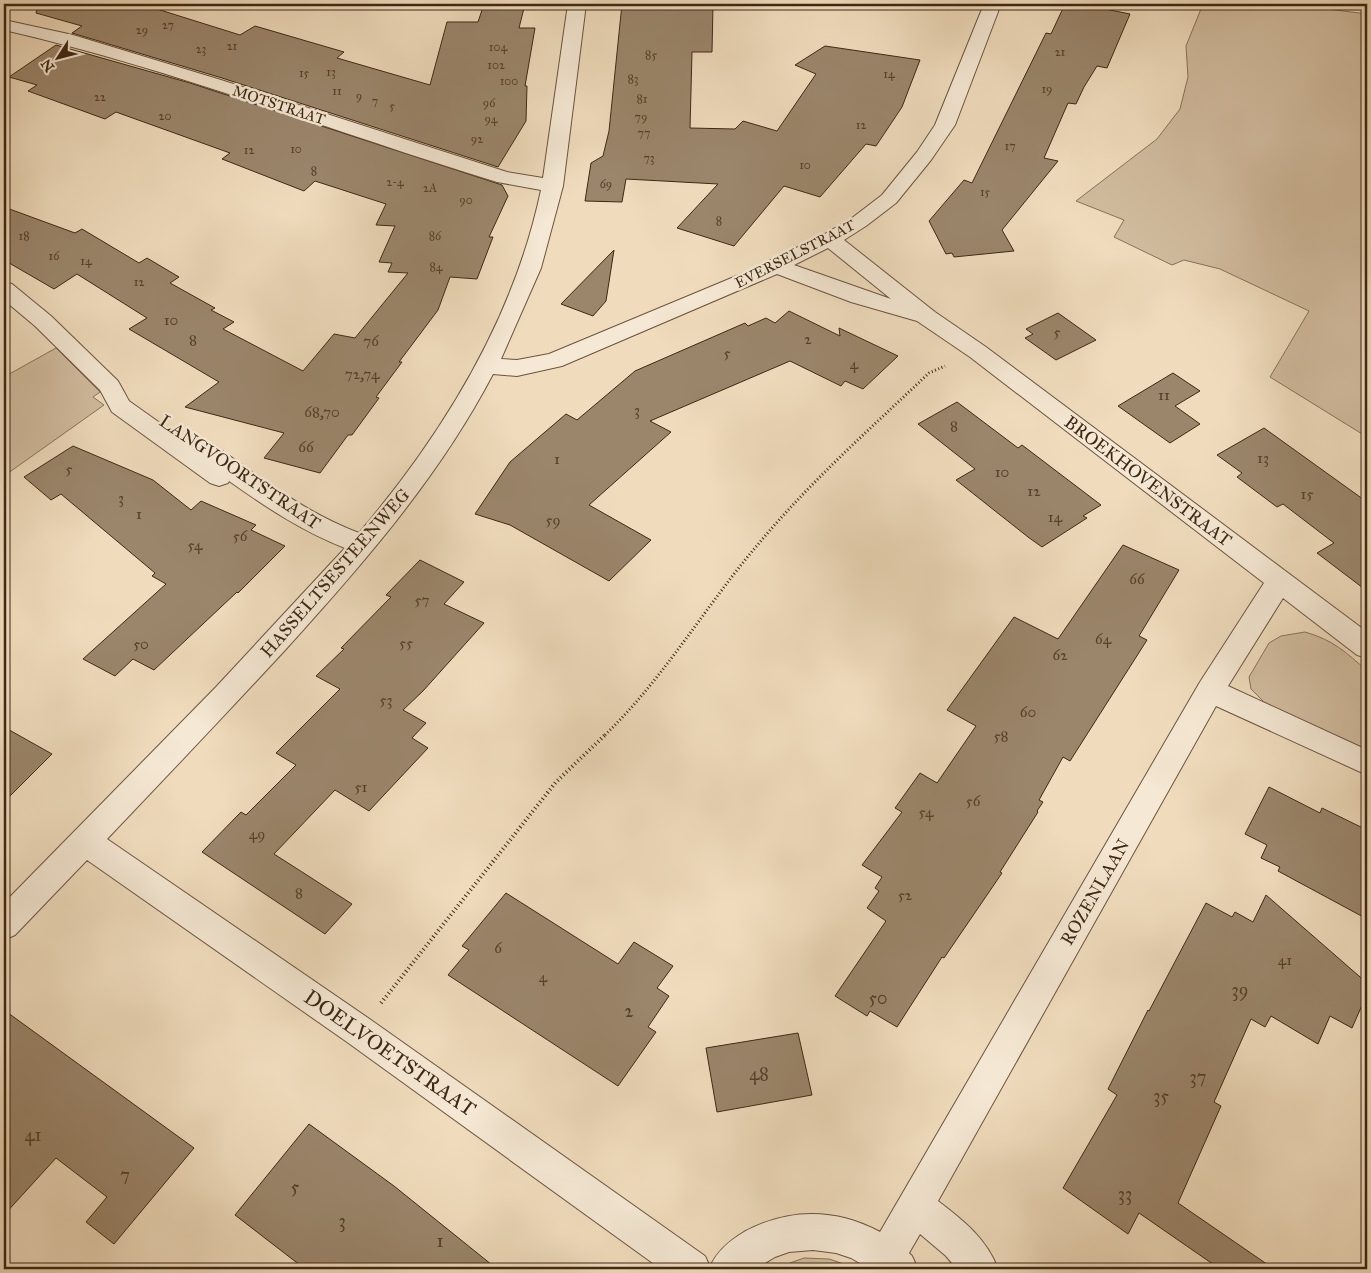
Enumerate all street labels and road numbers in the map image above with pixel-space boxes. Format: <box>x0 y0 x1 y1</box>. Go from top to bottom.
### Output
street label: MOTSTRAAT <box>230 82 328 128</box>
street label: EVERSELSTRAAT <box>732 216 858 292</box>
street label: LANGVOORTSTRAAT <box>155 410 325 534</box>
street label: BROEKHOVENSTRAAT <box>1060 411 1236 551</box>
street label: HASSELTSESTEENWEG <box>256 484 414 662</box>
street label: ROZENLAAN <box>1056 835 1134 949</box>
street label: DOELVOETSTRAAT <box>299 984 481 1122</box>

